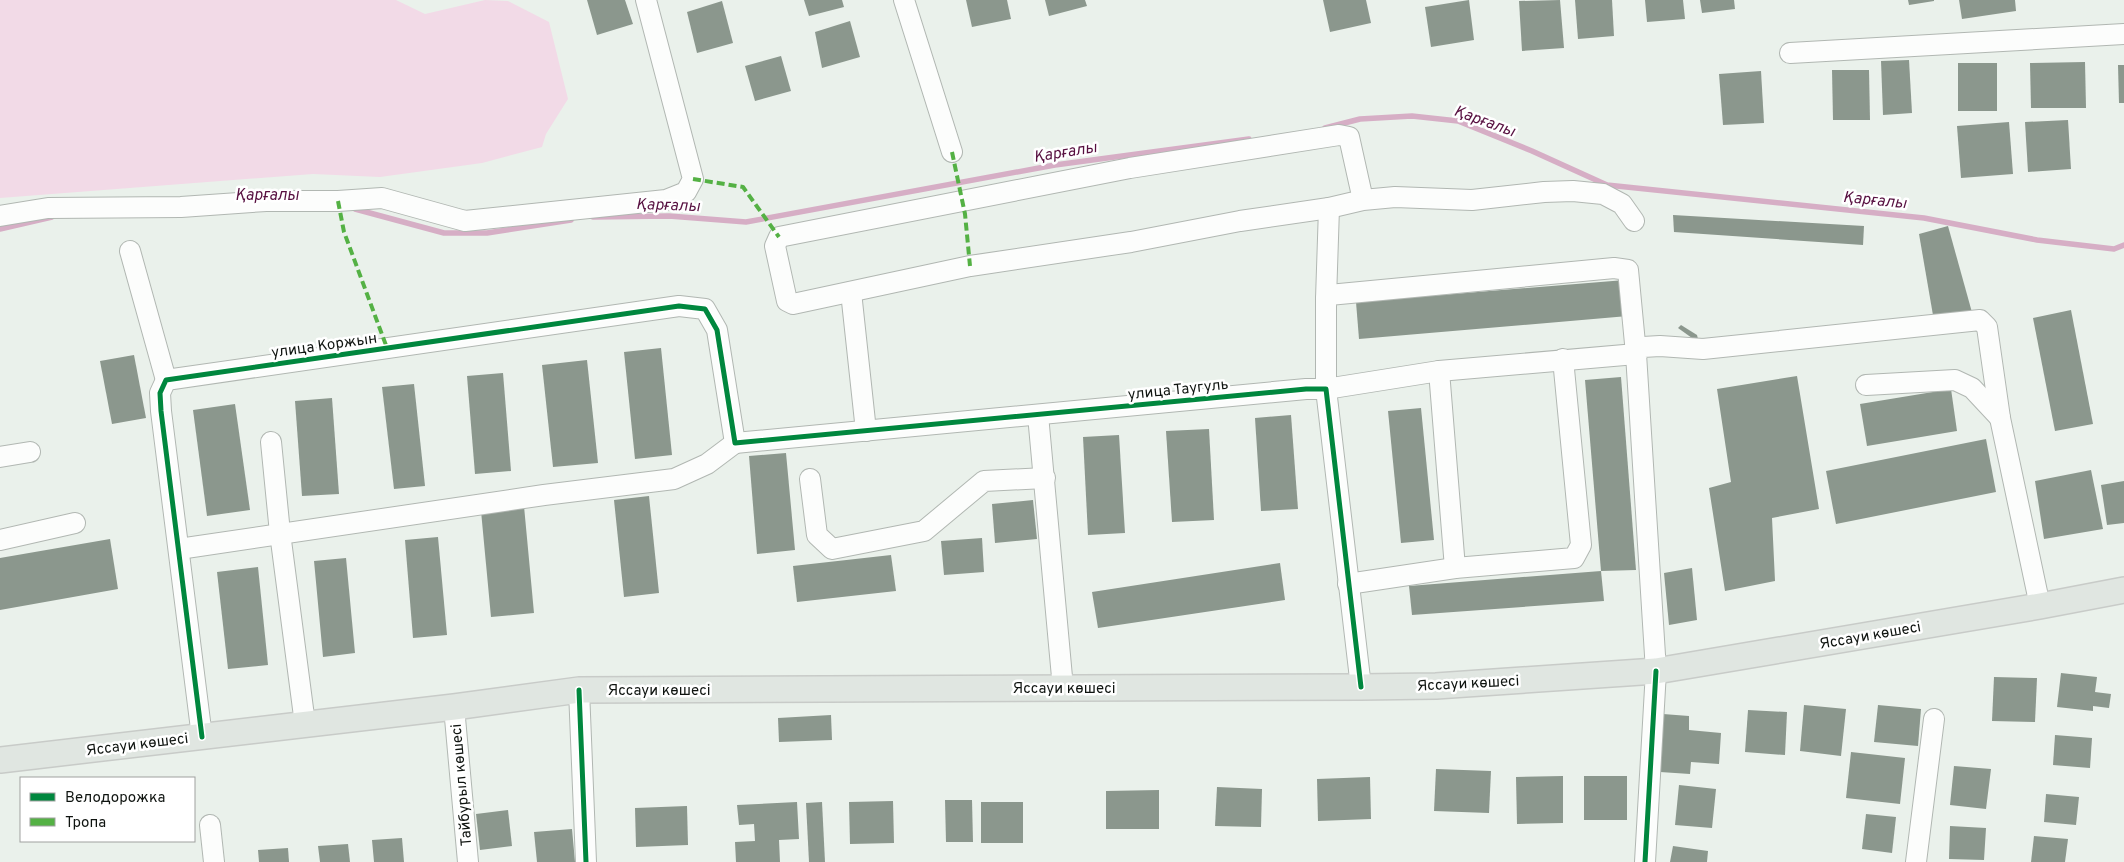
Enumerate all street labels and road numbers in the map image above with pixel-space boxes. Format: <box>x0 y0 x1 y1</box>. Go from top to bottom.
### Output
street label: улица Коржын <box>270 330 378 363</box>
street label: улица Таугуль <box>1127 376 1230 405</box>
street label: Яссауи көшесі <box>1818 618 1923 655</box>
street label: Яссауи көшесі <box>1416 672 1520 697</box>
street label: Яссауи көшесі <box>1013 680 1115 699</box>
street label: Яссауи көшесі <box>608 682 710 701</box>
street label: Тайбурыл көшесі <box>448 723 477 847</box>
street label: Яссауи көшесі <box>85 730 189 761</box>

